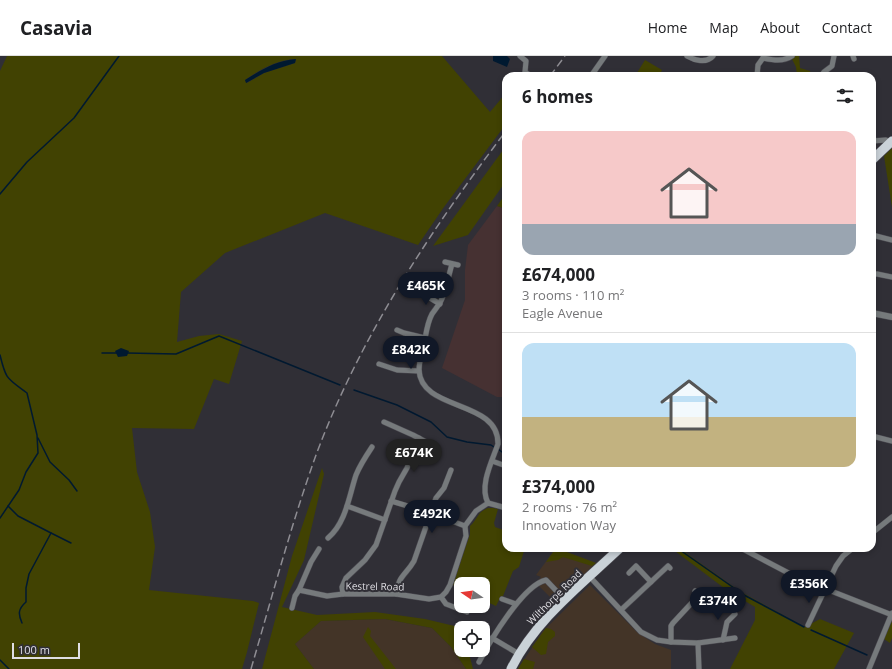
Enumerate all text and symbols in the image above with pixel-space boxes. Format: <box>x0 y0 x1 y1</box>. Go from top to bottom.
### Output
text: Casavia <box>20 15 93 41</box>
text: Home <box>648 18 687 37</box>
text: Map <box>709 18 738 37</box>
text: About <box>760 18 800 37</box>
text: Contact <box>822 18 872 37</box>
text: 6 homes <box>522 85 593 108</box>
icon: filters <box>834 85 856 107</box>
icon: home <box>653 157 725 229</box>
text: £674,000 <box>522 263 595 286</box>
pin: £465K <box>398 272 454 306</box>
text: £465K <box>407 276 445 294</box>
text: 3 rooms · 110 m² <box>522 286 624 304</box>
text: Eagle Avenue <box>522 304 603 322</box>
pin: £842K <box>383 336 439 370</box>
text: £842K <box>392 340 430 358</box>
icon: home <box>653 369 725 441</box>
pin: £674K <box>386 439 442 473</box>
text: £674K <box>395 443 433 461</box>
text: £374,000 <box>522 475 595 498</box>
text: 2 rooms · 76 m² <box>522 498 617 516</box>
pin: £492K <box>404 500 460 534</box>
text: £492K <box>413 504 451 522</box>
text: Innovation Way <box>522 516 616 534</box>
street label: Wilthorpe Road <box>523 566 585 628</box>
pin: £356K <box>781 570 837 604</box>
text: £356K <box>790 574 828 592</box>
north arrow <box>454 577 490 613</box>
map controls <box>454 577 490 657</box>
street label: Kestrel Road <box>345 578 405 594</box>
pin: £374K <box>690 587 746 621</box>
text: £374K <box>699 591 737 609</box>
button: locate <box>454 621 490 657</box>
scale bar <box>12 641 80 660</box>
text: 100 m <box>18 642 50 657</box>

